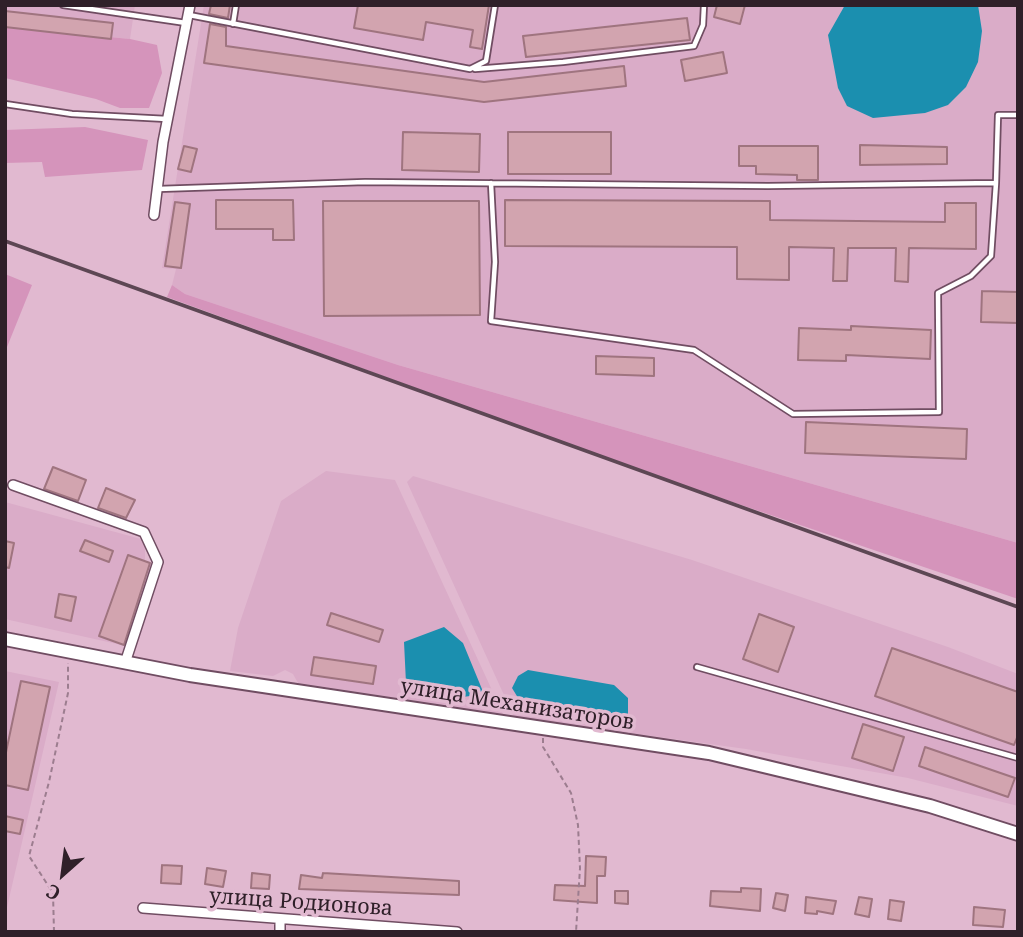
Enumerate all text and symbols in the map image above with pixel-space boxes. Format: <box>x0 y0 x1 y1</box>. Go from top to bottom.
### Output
street label: улица Механизаторов <box>398 674 636 736</box>
north arrow <box>28 839 98 909</box>
text: С <box>42 878 65 907</box>
street label: улица Родионова <box>208 884 394 922</box>

